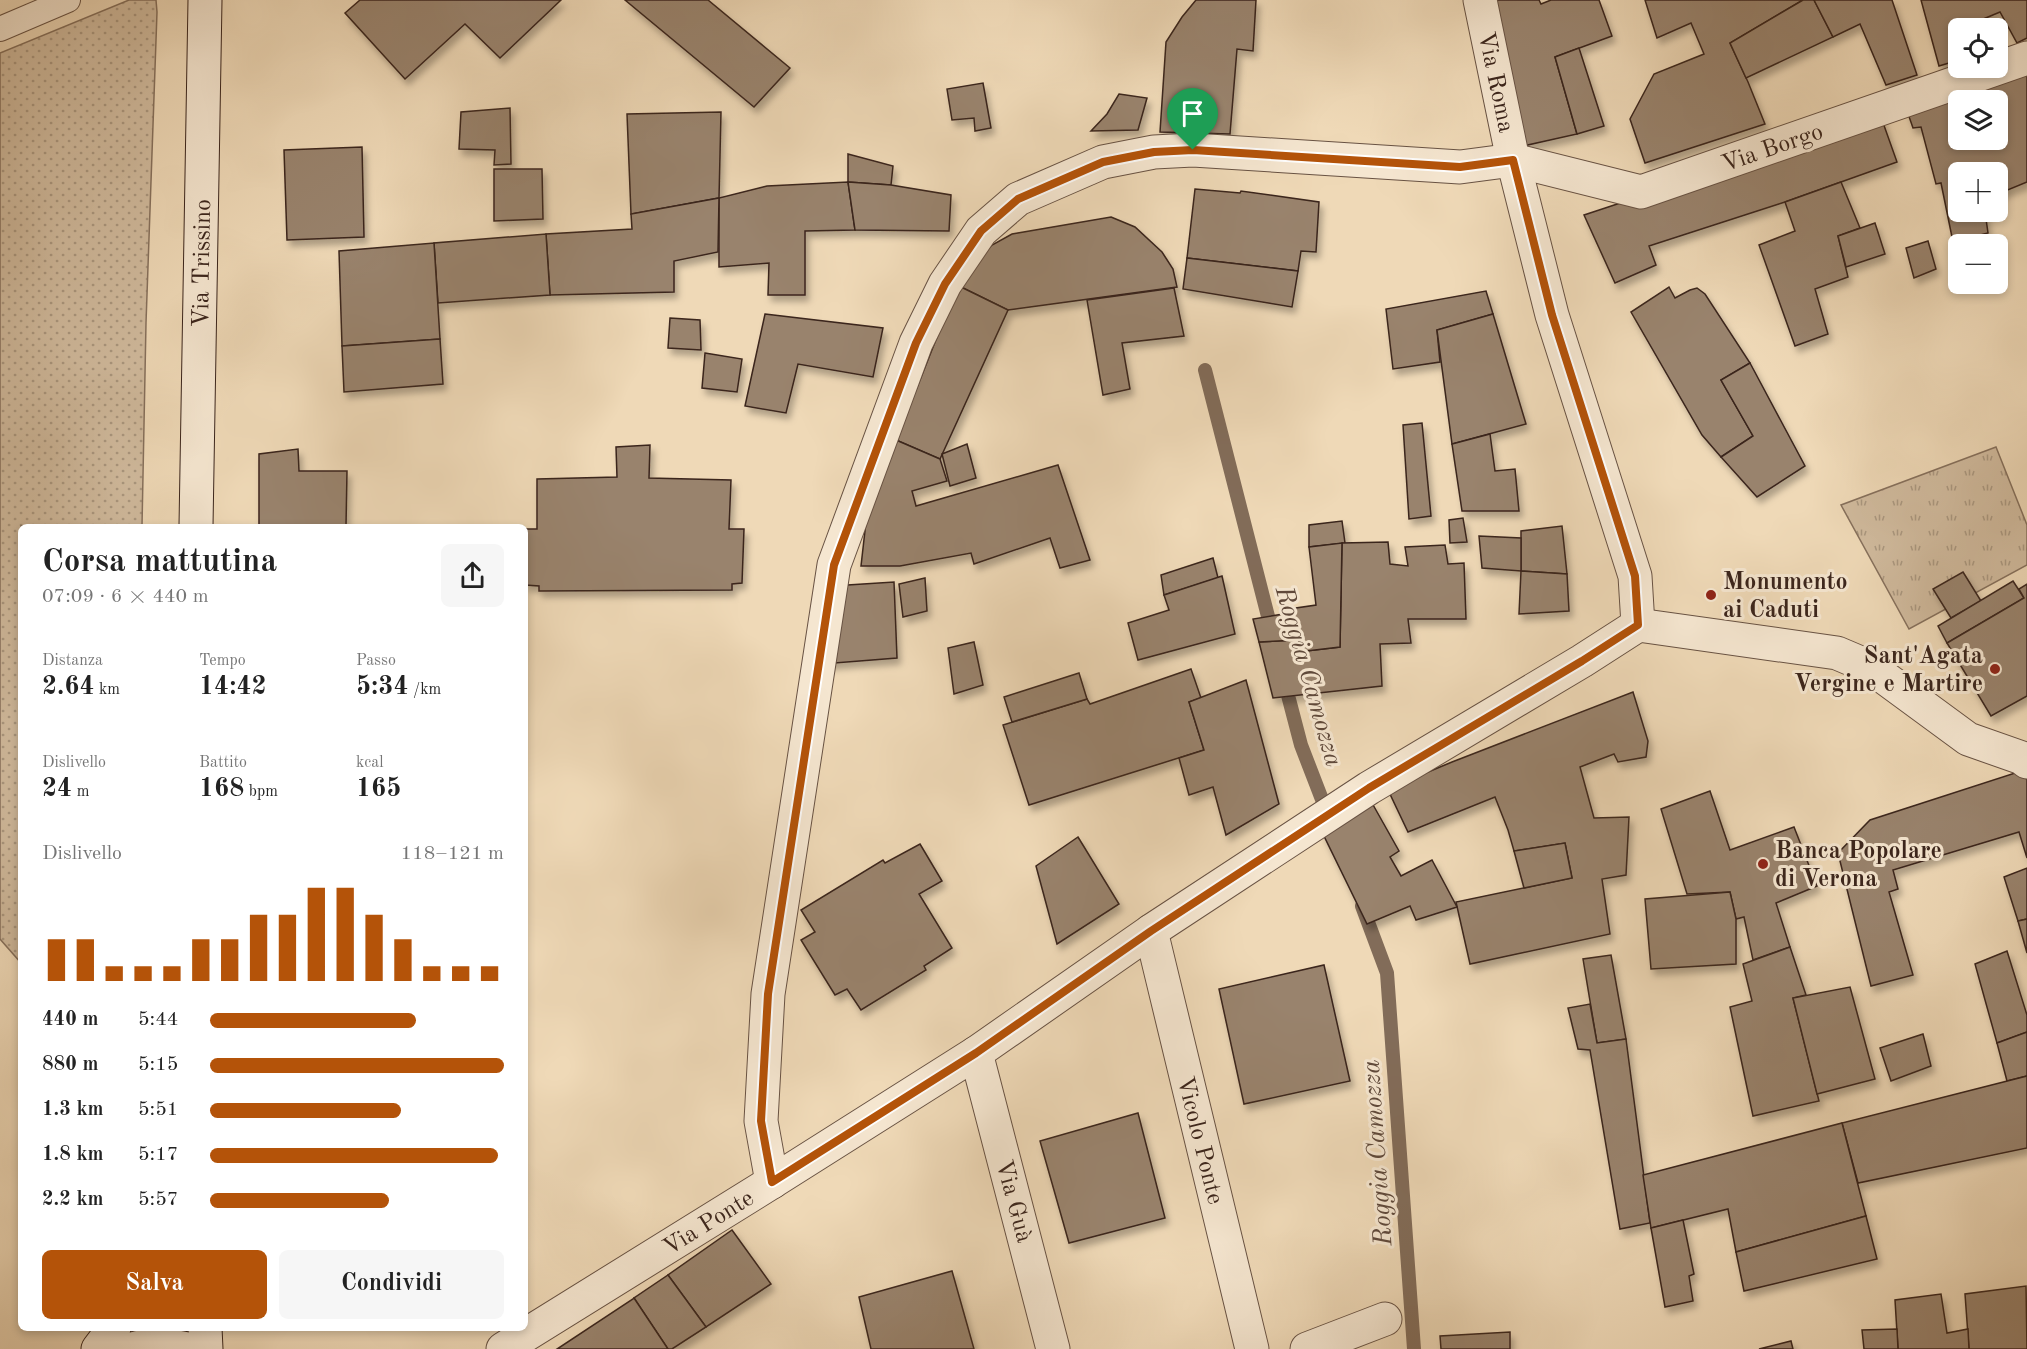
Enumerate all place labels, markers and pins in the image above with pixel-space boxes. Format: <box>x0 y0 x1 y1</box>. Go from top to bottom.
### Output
pin <box>1167 88 1218 150</box>
place label: Monumento ai Caduti <box>1723 571 1848 623</box>
marker: Monumento ai Caduti <box>1704 588 1718 602</box>
place label: Sant'Agata Vergine e Martire <box>1794 645 1983 697</box>
marker: Sant'Agata Vergine e Martire <box>1988 662 2002 676</box>
place label: Banca Popolare di Verona <box>1775 840 1942 892</box>
marker: Banca Popolare di Verona <box>1756 857 1770 871</box>

